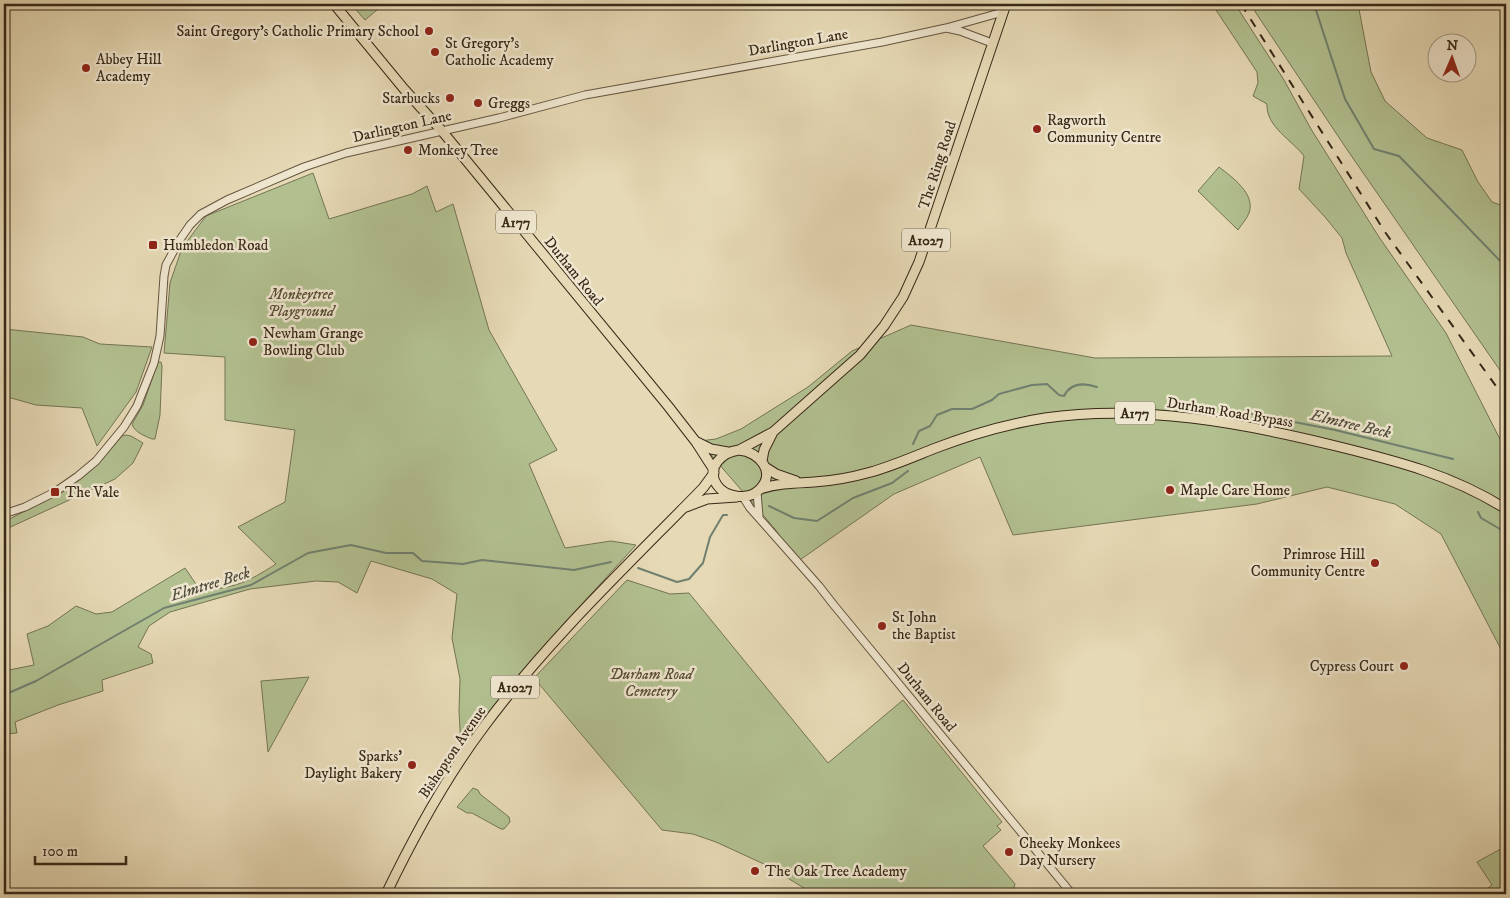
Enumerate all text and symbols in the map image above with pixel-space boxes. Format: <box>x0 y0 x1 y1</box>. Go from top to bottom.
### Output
place label: Saint Gregory's Catholic Primary School <box>176 22 419 41</box>
street label: Darlington Lane <box>747 24 849 61</box>
marker: Saint Gregory's Catholic Primary School <box>423 25 435 37</box>
north arrow <box>1428 32 1478 82</box>
place label: St Gregory's Catholic Academy <box>445 34 554 70</box>
text: N <box>1446 37 1459 55</box>
marker: St Gregory's Catholic Academy <box>429 46 441 58</box>
place label: Abbey Hill Academy <box>96 50 162 86</box>
marker: Abbey Hill Academy <box>80 62 92 74</box>
place label: Starbucks <box>382 89 440 108</box>
marker: Starbucks <box>444 92 456 104</box>
place label: Greggs <box>488 94 530 113</box>
marker: Greggs <box>472 97 484 109</box>
street label: Darlington Lane <box>351 106 453 147</box>
place label: Ragworth Community Centre <box>1047 111 1161 147</box>
street label: The Ring Road <box>914 118 961 212</box>
marker: Ragworth Community Centre <box>1031 123 1043 135</box>
place label: Monkey Tree <box>418 141 498 160</box>
marker: Monkey Tree <box>402 144 414 156</box>
road number: A177 <box>496 210 536 233</box>
road number: A1027 <box>902 228 950 252</box>
street label: Durham Road <box>540 233 608 310</box>
place label: Humbledon Road <box>163 236 269 255</box>
marker: Humbledon Road <box>147 239 159 251</box>
park label: Monkeytree Playground <box>268 285 337 321</box>
place label: Newham Grange Bowling Club <box>263 324 363 360</box>
marker: Newham Grange Bowling Club <box>247 336 259 348</box>
street label: Durham Road Bypass <box>1165 393 1294 432</box>
road number: A177 <box>1115 402 1155 424</box>
water label: Elmtree Beck <box>1308 405 1393 443</box>
place label: Maple Care Home <box>1180 481 1290 500</box>
place label: The Vale <box>65 483 119 502</box>
marker: Maple Care Home <box>1164 484 1176 496</box>
marker: The Vale <box>49 486 61 498</box>
place label: Primrose Hill Community Centre <box>1251 545 1365 581</box>
marker: Primrose Hill Community Centre <box>1369 557 1381 569</box>
water label: Elmtree Beck <box>167 562 253 606</box>
place label: St John the Baptist <box>892 608 956 644</box>
marker: St John the Baptist <box>876 620 888 632</box>
place label: Cypress Court <box>1310 657 1394 676</box>
street label: Durham Road <box>893 659 961 736</box>
marker: Cypress Court <box>1398 660 1410 672</box>
park label: Durham Road Cemetery <box>609 665 695 701</box>
road number: A1027 <box>491 676 539 699</box>
street label: Bishopton Avenue <box>415 702 490 802</box>
place label: Sparks' Daylight Bakery <box>304 747 403 783</box>
marker: Sparks' Daylight Bakery <box>406 759 418 771</box>
scale bar <box>35 833 126 865</box>
place label: Cheeky Monkees Day Nursery <box>1019 834 1120 870</box>
text: 100 m <box>42 842 78 861</box>
marker: Cheeky Monkees Day Nursery <box>1003 846 1015 858</box>
place label: The Oak Tree Academy <box>765 862 908 881</box>
marker: The Oak Tree Academy <box>749 865 761 877</box>

